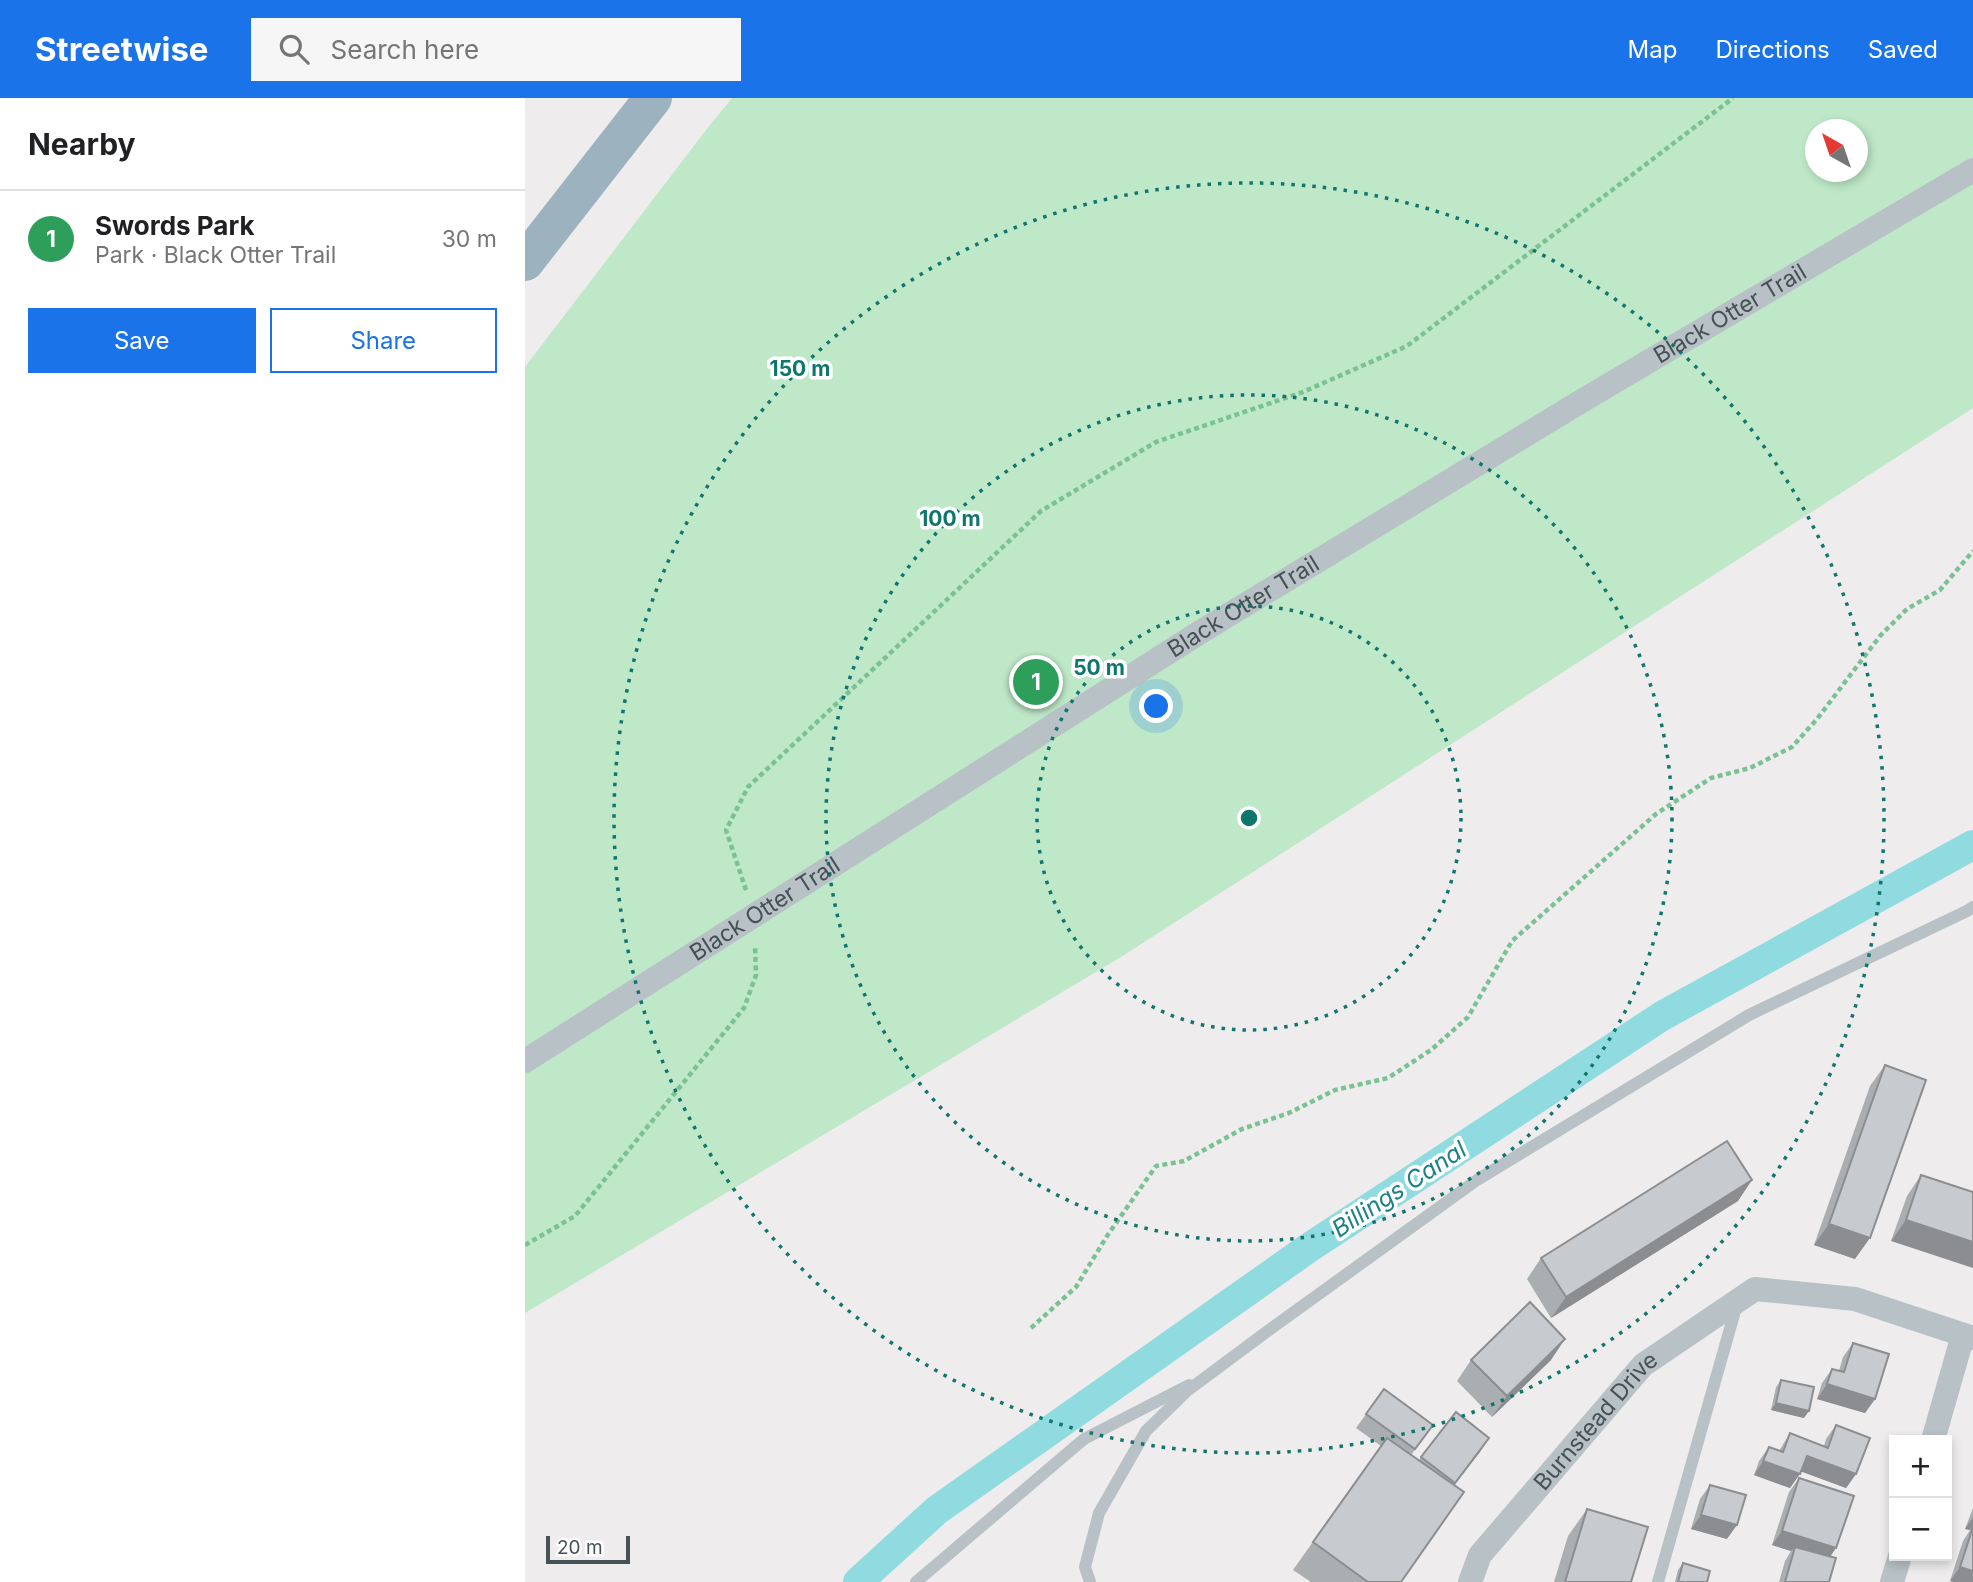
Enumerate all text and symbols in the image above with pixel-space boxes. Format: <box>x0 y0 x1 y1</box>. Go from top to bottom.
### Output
search box <box>251 18 741 81</box>
text: Streetwise <box>35 29 209 69</box>
icon: search <box>275 30 313 68</box>
text: Search here <box>331 34 479 65</box>
text: Map <box>1628 35 1677 64</box>
text: Directions <box>1715 35 1830 64</box>
text: Saved <box>1868 35 1938 64</box>
north arrow <box>1805 119 1868 182</box>
text: Nearby <box>28 126 136 162</box>
text: Swords Park <box>95 210 254 241</box>
text: 1 <box>46 225 56 253</box>
text: 30 m <box>442 225 497 253</box>
text: Park · Black Otter Trail <box>95 241 336 269</box>
street label: Black Otter Trail <box>1648 258 1811 369</box>
button: Save <box>28 308 256 373</box>
button: Share <box>270 308 497 373</box>
text: 150 m <box>770 356 830 381</box>
text: 100 m <box>919 506 981 531</box>
street label: Black Otter Trail <box>1162 549 1324 663</box>
text: 50 m <box>1073 655 1125 680</box>
pin: 1 <box>1013 656 1059 708</box>
your location <box>1139 689 1173 723</box>
centre of rings <box>1237 806 1261 830</box>
street label: Black Otter Trail <box>684 851 845 967</box>
water label: Billings Canal <box>1326 1135 1472 1243</box>
street label: Burnstead Drive <box>1528 1345 1663 1496</box>
map controls <box>1889 1435 1952 1561</box>
button: + <box>1889 1435 1952 1498</box>
button: − <box>1889 1498 1952 1561</box>
scale bar <box>546 1533 630 1565</box>
text: 20 m <box>557 1536 603 1559</box>

